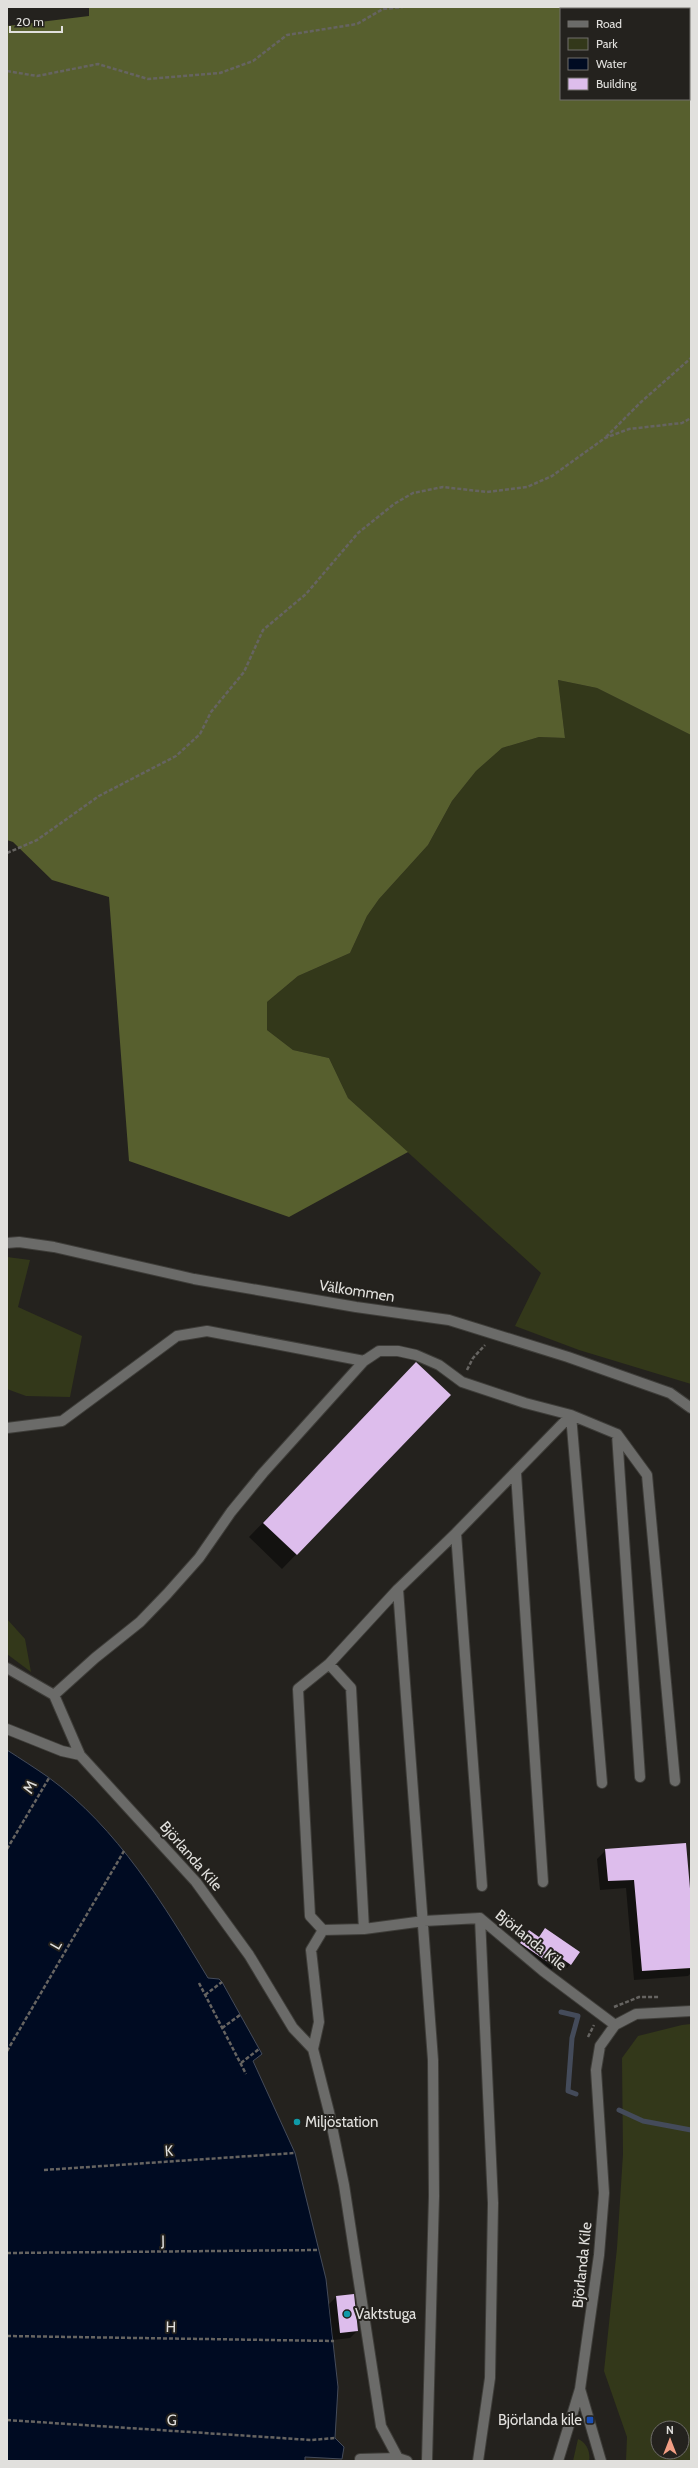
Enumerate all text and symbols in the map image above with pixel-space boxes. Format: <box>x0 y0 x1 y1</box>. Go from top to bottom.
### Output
scale bar <box>10 8 62 34</box>
legend <box>560 8 690 100</box>
text: 20 m <box>16 14 44 29</box>
text: Road <box>596 16 622 31</box>
text: Park <box>596 36 618 51</box>
text: Water <box>596 56 627 71</box>
text: Building <box>596 76 638 91</box>
street label: Välkommen <box>318 1276 396 1306</box>
street label: M <box>19 1777 41 1797</box>
street label: Björlanda Kile <box>156 1818 226 1895</box>
street label: Björlanda Kile <box>492 1906 570 1974</box>
street label: L <box>46 1937 66 1953</box>
place label: Miljöstation <box>305 2113 378 2131</box>
marker: Miljöstation <box>292 2117 302 2127</box>
street label: K <box>164 2142 174 2160</box>
street label: Björlanda Kile <box>569 2221 595 2309</box>
street label: J <box>160 2232 165 2250</box>
place label: Vaktstuga <box>355 2305 417 2323</box>
marker: Vaktstuga <box>342 2309 352 2319</box>
street label: H <box>166 2318 176 2336</box>
street label: G <box>166 2411 178 2429</box>
place label: Björlanda kile <box>498 2411 582 2429</box>
marker: Björlanda kile <box>585 2415 595 2425</box>
north arrow <box>650 2420 690 2460</box>
text: N <box>666 2423 674 2437</box>

